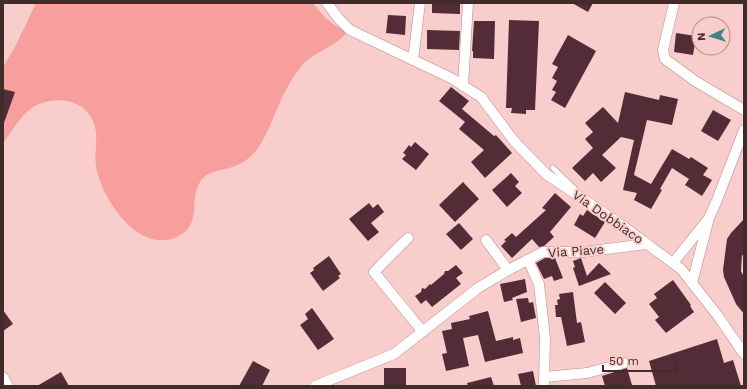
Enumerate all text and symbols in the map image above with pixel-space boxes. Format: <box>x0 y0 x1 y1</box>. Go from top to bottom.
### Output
north arrow <box>691 16 731 56</box>
text: N <box>695 32 708 41</box>
street label: Via Dobbiaco <box>570 187 646 247</box>
street label: Via Piave <box>547 242 605 260</box>
scale bar <box>603 347 676 373</box>
text: 50 m <box>609 354 639 368</box>

